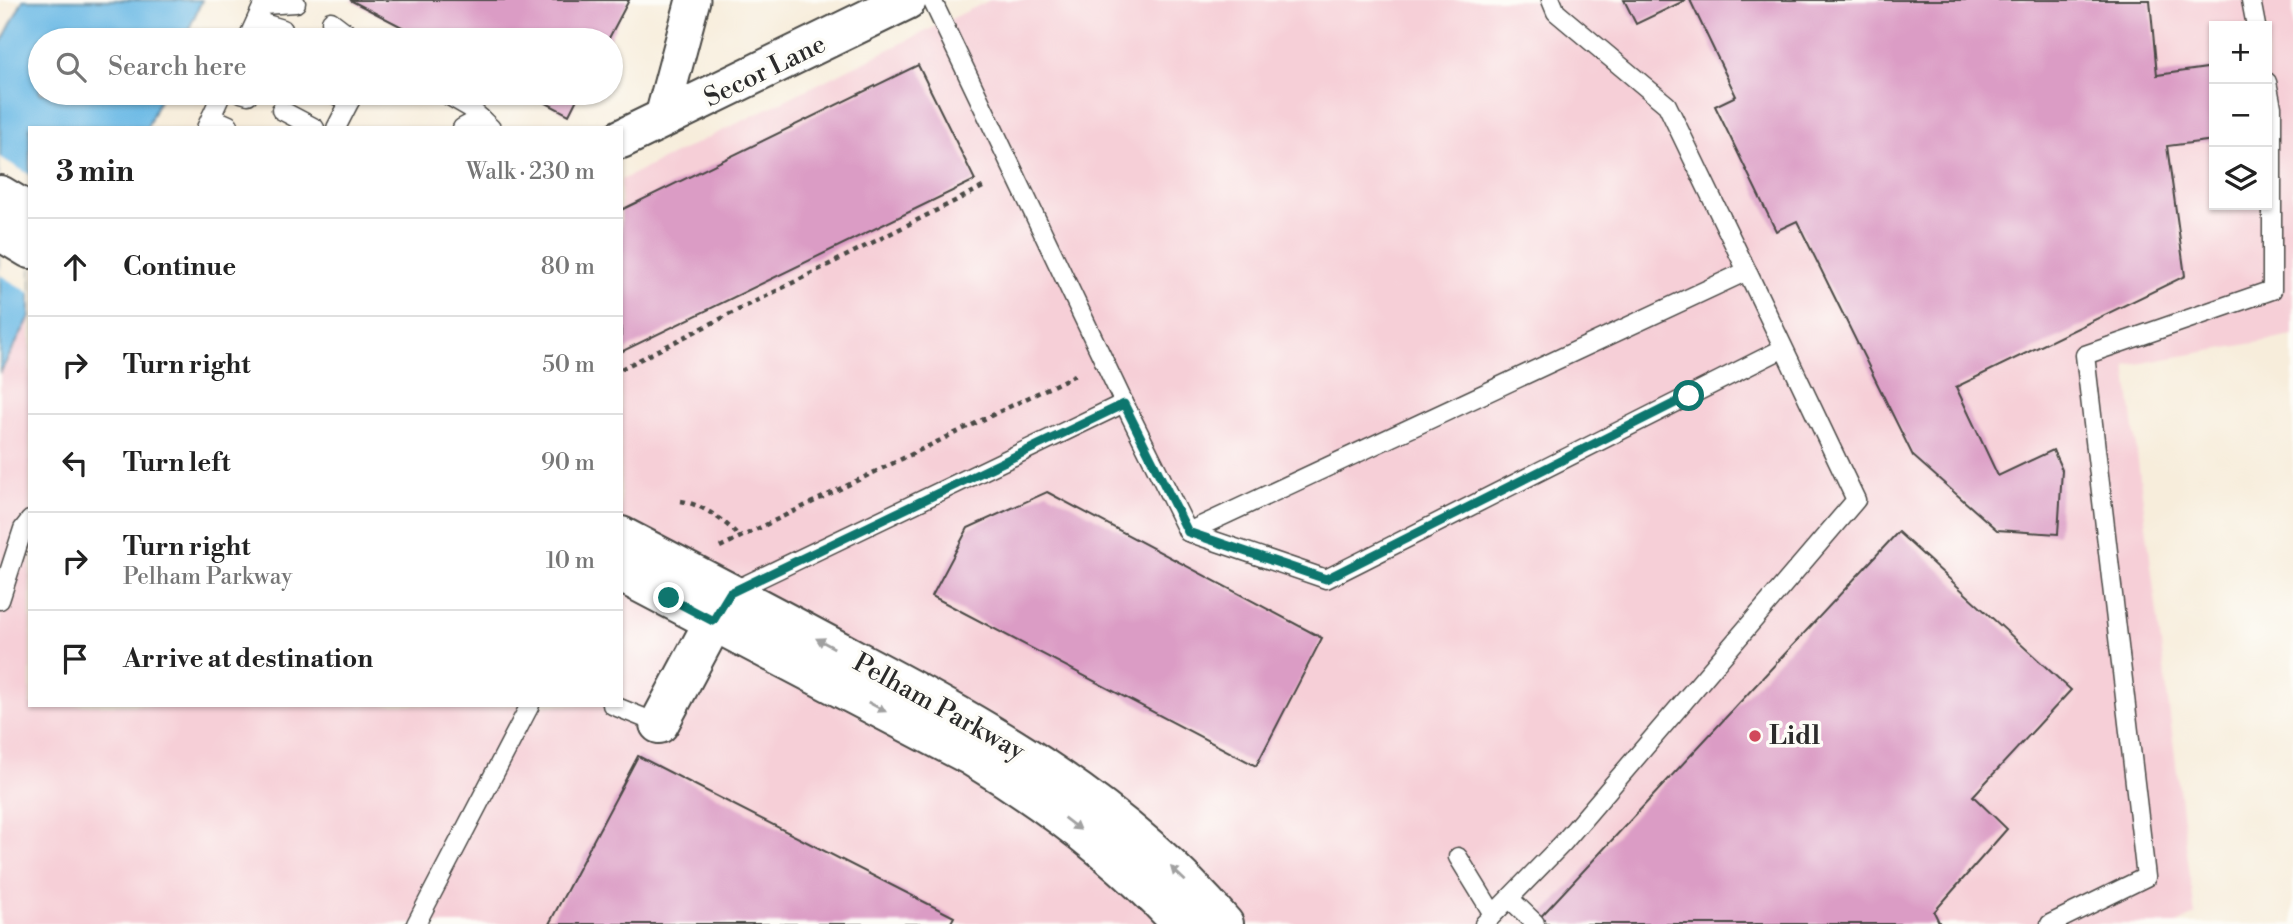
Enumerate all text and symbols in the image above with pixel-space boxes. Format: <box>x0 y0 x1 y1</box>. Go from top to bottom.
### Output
map controls <box>2209 21 2272 210</box>
button: + <box>2209 21 2272 84</box>
search box <box>28 28 623 105</box>
street label: Secor Lane <box>699 28 831 114</box>
icon: search <box>52 48 90 86</box>
text: Search here <box>108 51 247 83</box>
button: − <box>2209 84 2272 147</box>
button: layers <box>2209 147 2272 210</box>
text: 3 min <box>56 153 134 191</box>
text: Walk · 230 m <box>466 158 595 186</box>
icon: ahead <box>56 248 94 286</box>
text: Continue <box>123 251 236 283</box>
text: 80 m <box>541 253 595 281</box>
icon: right <box>56 346 94 384</box>
text: Turn right <box>123 349 251 381</box>
text: 50 m <box>542 351 595 379</box>
route start <box>1673 380 1704 411</box>
icon: left <box>56 444 94 482</box>
text: Turn left <box>123 447 231 479</box>
text: 90 m <box>541 449 595 477</box>
text: Turn right <box>123 531 251 563</box>
icon: right <box>56 542 94 580</box>
text: 10 m <box>546 547 595 575</box>
text: Pelham Parkway <box>123 563 292 591</box>
route end <box>653 582 684 613</box>
one-way arrow <box>815 637 835 649</box>
icon: arrive <box>56 640 94 678</box>
text: Arrive at destination <box>123 643 373 675</box>
street label: Pelham Parkway <box>848 647 1031 768</box>
one-way arrow <box>867 702 887 713</box>
place label: Lidl <box>1769 720 1820 752</box>
marker: Lidl <box>1747 728 1763 744</box>
one-way arrow <box>1063 817 1081 831</box>
one-way arrow <box>1169 866 1186 883</box>

